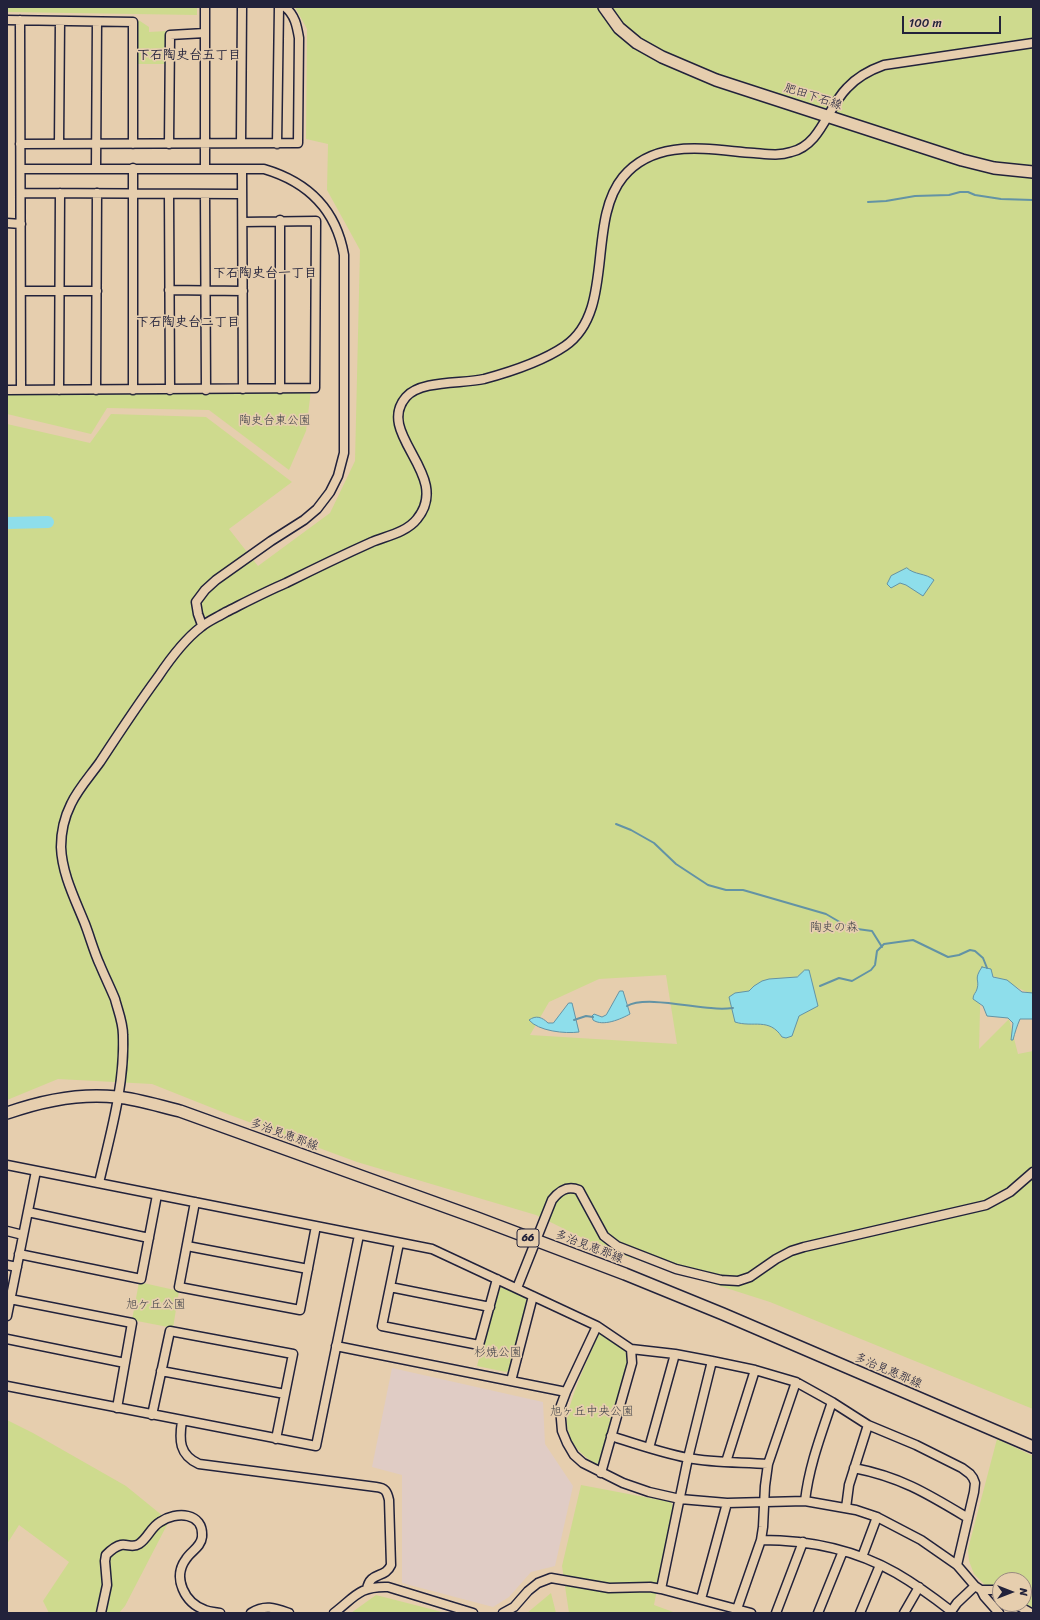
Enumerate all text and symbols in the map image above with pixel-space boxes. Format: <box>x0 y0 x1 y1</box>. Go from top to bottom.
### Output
scale bar <box>904 8 1003 34</box>
text: 100 m <box>909 12 942 34</box>
district label: 下石陶史台五丁目 <box>137 48 241 64</box>
street label: 肥田下石線 <box>782 81 844 113</box>
district label: 下石陶史台一丁目 <box>213 266 317 282</box>
district label: 下石陶史台二丁目 <box>136 315 240 331</box>
park label: 陶史台東公園 <box>239 414 311 428</box>
park label: 陶史の森 <box>810 921 858 935</box>
street label: 多治見恵那線 <box>248 1116 320 1154</box>
street label: 多治見恵那線 <box>553 1227 625 1267</box>
road number: 66 <box>517 1229 539 1247</box>
park label: 旭ケ丘公園 <box>126 1298 186 1312</box>
park label: 杉焼公園 <box>474 1346 522 1360</box>
street label: 多治見恵那線 <box>852 1350 924 1392</box>
park label: 旭ヶ丘中央公園 <box>550 1405 634 1419</box>
north arrow <box>992 1572 1032 1612</box>
text: N <box>1014 1588 1033 1596</box>

